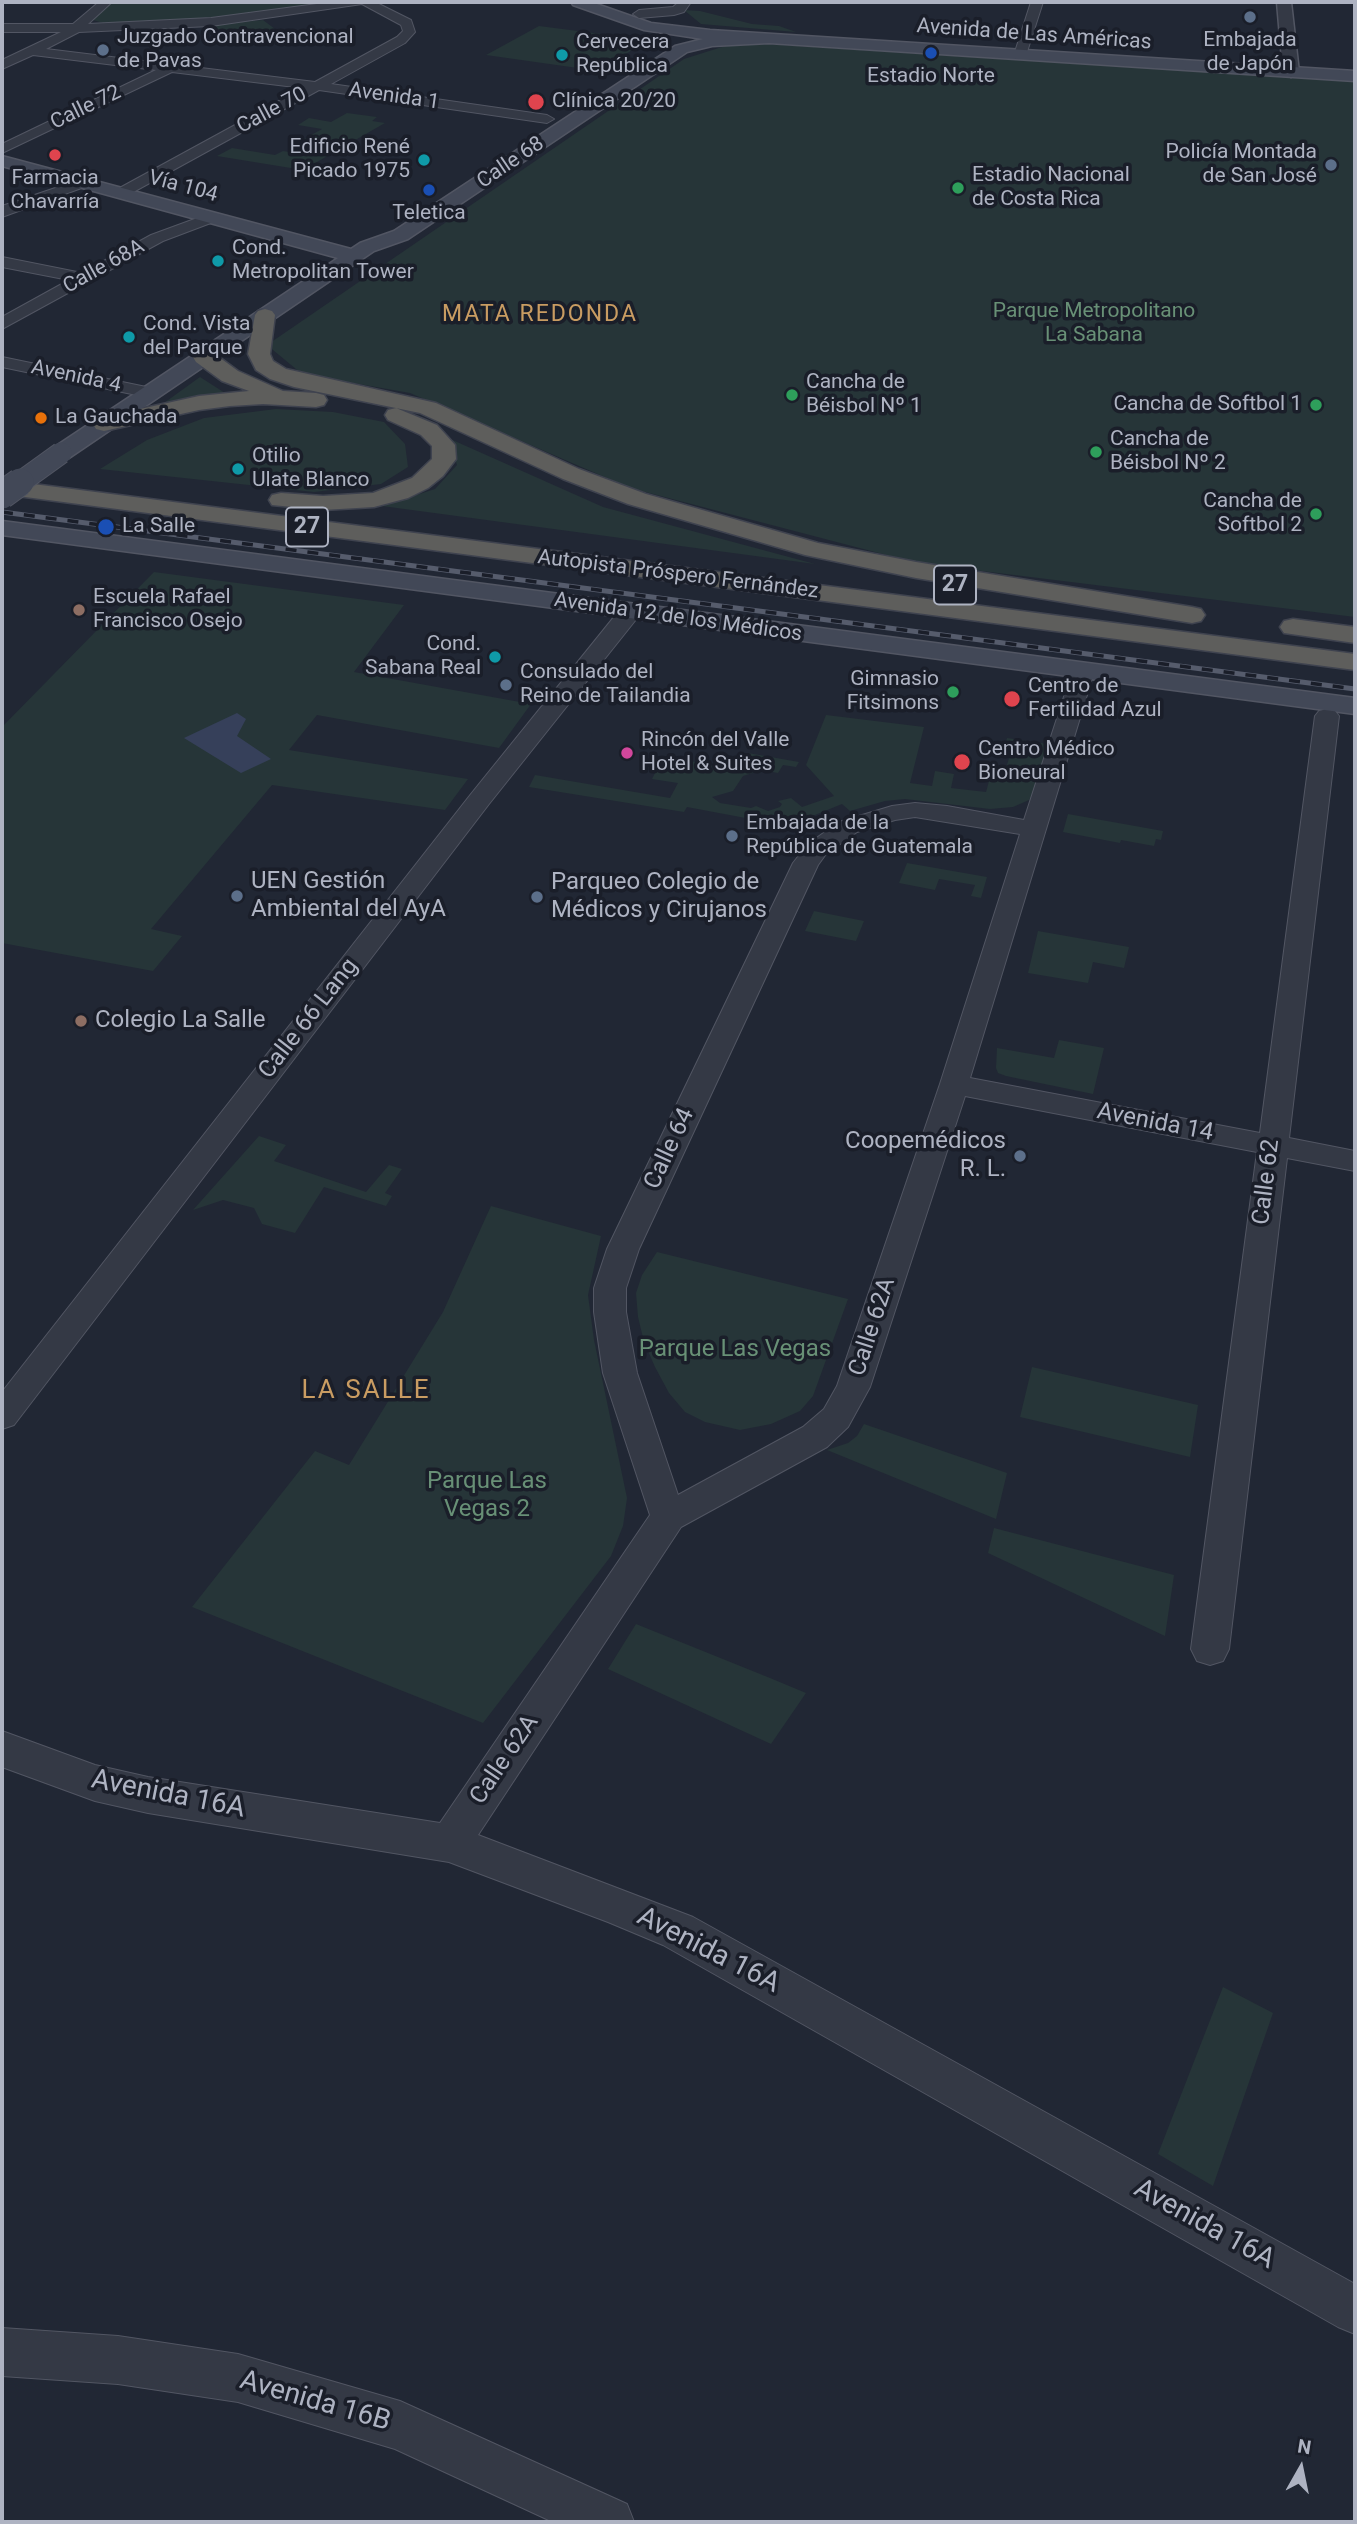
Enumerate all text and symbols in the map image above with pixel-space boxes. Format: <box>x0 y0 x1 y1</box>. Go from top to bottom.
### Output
marker: Embajada de Japón <box>1242 9 1258 25</box>
street label: Avenida de Las Américas <box>916 14 1152 56</box>
place label: Juzgado Contravencional de Pavas <box>117 25 354 75</box>
place label: Embajada de Japón <box>1203 28 1297 78</box>
place label: Cervecera República <box>576 30 670 80</box>
marker: Juzgado Contravencional de Pavas <box>95 42 111 58</box>
marker: Estadio Norte <box>923 45 939 61</box>
marker: Cervecera República <box>554 47 570 63</box>
place label: Estadio Norte <box>867 64 995 90</box>
street label: Avenida 1 <box>347 78 441 116</box>
street label: Calle 72 <box>47 80 125 136</box>
street label: Calle 70 <box>233 82 311 140</box>
place label: Clínica 20/20 <box>552 89 676 115</box>
marker: Clínica 20/20 <box>526 92 546 112</box>
street label: Calle 68 <box>473 132 549 194</box>
place label: Edificio René Picado 1975 <box>290 135 410 185</box>
place label: Policía Montada de San José <box>1165 140 1317 190</box>
marker: Farmacia Chavarría <box>47 147 63 163</box>
marker: Edificio René Picado 1975 <box>416 152 432 168</box>
marker: Policía Montada de San José <box>1323 157 1339 173</box>
place label: Estadio Nacional de Costa Rica <box>972 163 1130 213</box>
place label: Farmacia Chavarría <box>11 166 99 216</box>
street label: Vía 104 <box>146 166 220 208</box>
marker: Estadio Nacional de Costa Rica <box>950 180 966 196</box>
marker: Teletica <box>421 182 437 198</box>
place label: Teletica <box>392 201 466 227</box>
street label: Calle 68A <box>59 234 149 300</box>
place label: Cond. Metropolitan Tower <box>232 236 414 286</box>
marker: Cond. Metropolitan Tower <box>210 253 226 269</box>
park label: Parque Metropolitano La Sabana <box>993 299 1195 349</box>
district label: MATA REDONDA <box>444 301 636 329</box>
place label: Cond. Vista del Parque <box>143 312 250 362</box>
marker: Cond. Vista del Parque <box>121 329 137 345</box>
street label: Avenida 4 <box>29 355 123 399</box>
place label: Cancha de Béisbol Nº 1 <box>806 370 922 420</box>
marker: Cancha de Béisbol Nº 1 <box>784 387 800 403</box>
place label: Cancha de Softbol 1 <box>1113 392 1302 418</box>
marker: Cancha de Softbol 1 <box>1308 397 1324 413</box>
place label: La Gauchada <box>55 405 177 431</box>
marker: La Gauchada <box>33 410 49 426</box>
place label: Cancha de Béisbol Nº 2 <box>1110 427 1226 477</box>
place label: Otilio Ulate Blanco <box>252 444 370 494</box>
marker: Cancha de Béisbol Nº 2 <box>1088 444 1104 460</box>
marker: Otilio Ulate Blanco <box>230 461 246 477</box>
place label: Cancha de Softbol 2 <box>1203 489 1302 539</box>
marker: Cancha de Softbol 2 <box>1308 506 1324 522</box>
road number: 27 <box>286 508 328 547</box>
place label: La Salle <box>122 514 195 540</box>
marker: La Salle <box>96 517 116 537</box>
street label: Autopista Próspero Fernández <box>536 545 820 605</box>
road number: 27 <box>934 566 976 604</box>
place label: Escuela Rafael Francisco Osejo <box>93 585 243 635</box>
street label: Avenida 12 de los Médicos <box>553 588 803 648</box>
marker: Escuela Rafael Francisco Osejo <box>71 602 87 618</box>
place label: Cond. Sabana Real <box>365 632 481 682</box>
marker: Cond. Sabana Real <box>487 649 503 665</box>
place label: Consulado del Reino de Tailandia <box>520 660 691 710</box>
place label: Gimnasio Fitsimons <box>847 667 939 717</box>
place label: Centro de Fertilidad Azul <box>1028 674 1162 724</box>
marker: Consulado del Reino de Tailandia <box>498 677 514 693</box>
marker: Gimnasio Fitsimons <box>945 684 961 700</box>
marker: Centro de Fertilidad Azul <box>1002 689 1022 709</box>
place label: Rincón del Valle Hotel & Suites <box>641 728 789 778</box>
place label: Centro Médico Bioneural <box>978 737 1115 787</box>
marker: Rincón del Valle Hotel & Suites <box>619 745 635 761</box>
marker: Centro Médico Bioneural <box>952 752 972 772</box>
place label: Embajada de la República de Guatemala <box>746 811 973 861</box>
marker: Embajada de la República de Guatemala <box>724 828 740 844</box>
place label: UEN Gestión Ambiental del AyA <box>251 868 446 924</box>
place label: Parqueo Colegio de Médicos y Cirujanos <box>551 869 767 925</box>
marker: UEN Gestión Ambiental del AyA <box>229 888 245 904</box>
marker: Parqueo Colegio de Médicos y Cirujanos <box>529 889 545 905</box>
street label: Calle 66 Lang <box>253 953 365 1085</box>
place label: Colegio La Salle <box>95 1007 265 1035</box>
marker: Colegio La Salle <box>73 1013 89 1029</box>
street label: Avenida 14 <box>1094 1098 1216 1148</box>
street label: Calle 64 <box>639 1104 701 1194</box>
place label: Coopemédicos R. L. <box>845 1128 1006 1184</box>
street label: Calle 62 <box>1247 1138 1287 1226</box>
marker: Coopemédicos R. L. <box>1012 1148 1028 1164</box>
street label: Calle 62A <box>844 1274 902 1380</box>
park label: Parque Las Vegas <box>639 1336 831 1364</box>
district label: LA SALLE <box>303 1375 429 1407</box>
park label: Parque Las Vegas 2 <box>427 1468 547 1524</box>
street label: Calle 62A <box>465 1710 545 1810</box>
street label: Avenida 16A <box>88 1764 248 1826</box>
street label: Avenida 16A <box>631 1901 785 2001</box>
street label: Avenida 16A <box>1128 2173 1280 2277</box>
street label: Avenida 16B <box>236 2364 394 2440</box>
north arrow <box>1266 2433 1336 2503</box>
text: N <box>1296 2434 1313 2459</box>

